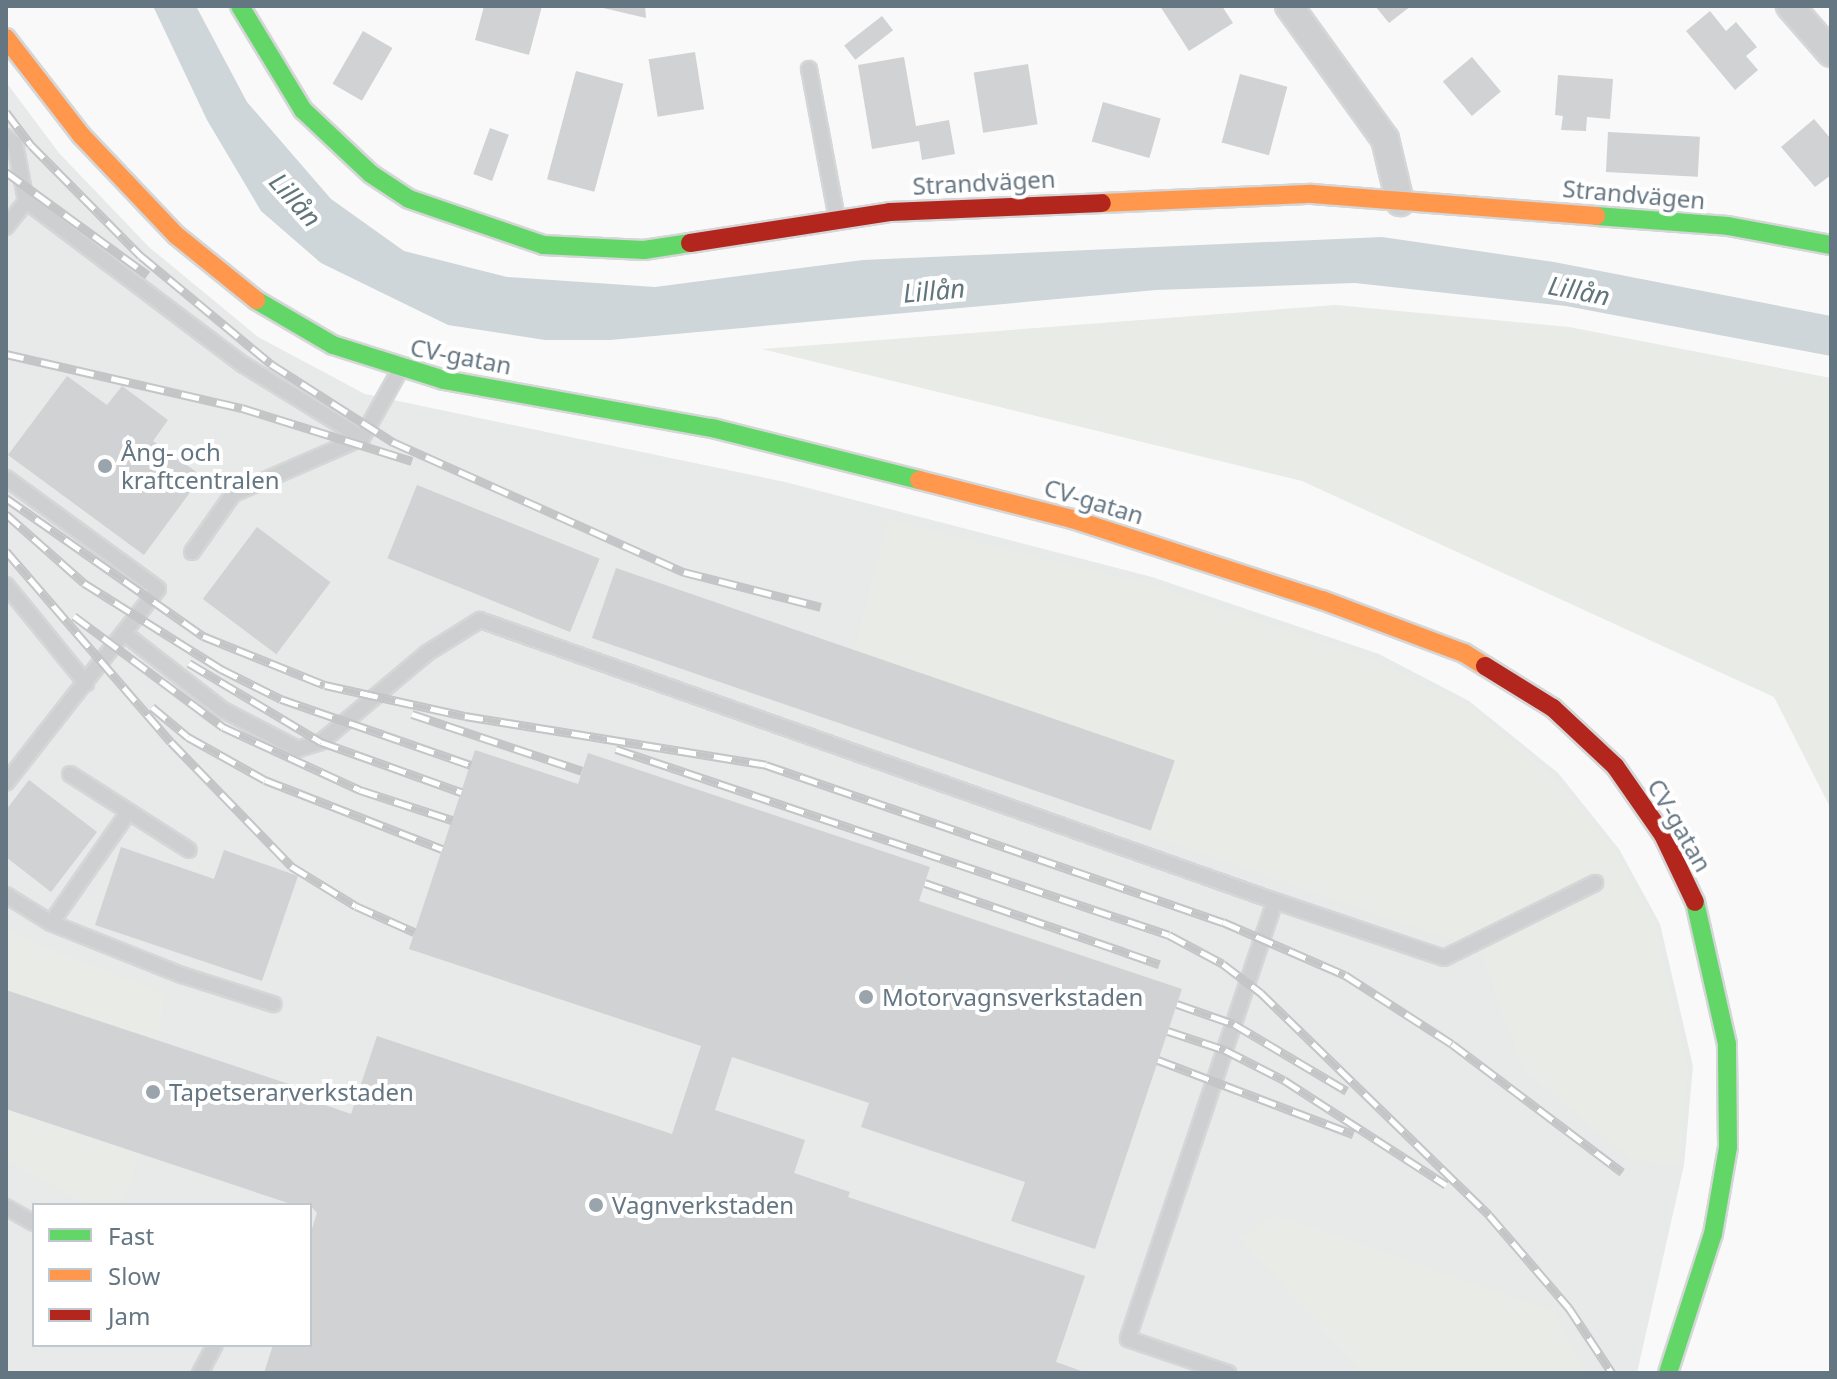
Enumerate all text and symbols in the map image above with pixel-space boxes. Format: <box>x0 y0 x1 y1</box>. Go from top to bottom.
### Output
street label: Strandvägen <box>912 164 1056 200</box>
water label: Lillån <box>263 166 327 234</box>
street label: Strandvägen <box>1561 173 1707 215</box>
water label: Lillån <box>1545 270 1613 312</box>
water label: Lillån <box>902 273 966 309</box>
street label: CV-gatan <box>408 332 514 380</box>
place label: Ång- och kraftcentralen <box>121 438 280 494</box>
marker: Ång- och kraftcentralen <box>96 457 114 475</box>
street label: CV-gatan <box>1041 472 1147 530</box>
street label: CV-gatan <box>1642 773 1718 877</box>
place label: Motorvagnsverkstaden <box>882 983 1143 1011</box>
marker: Motorvagnsverkstaden <box>857 988 875 1006</box>
place label: Tapetserarverkstaden <box>169 1078 414 1106</box>
marker: Tapetserarverkstaden <box>144 1083 162 1101</box>
place label: Vagnverkstaden <box>612 1191 794 1219</box>
marker: Vagnverkstaden <box>587 1196 605 1214</box>
legend <box>32 1203 312 1347</box>
text: Fast <box>108 1219 154 1252</box>
text: Slow <box>108 1259 160 1292</box>
text: Jam <box>108 1299 150 1332</box>

